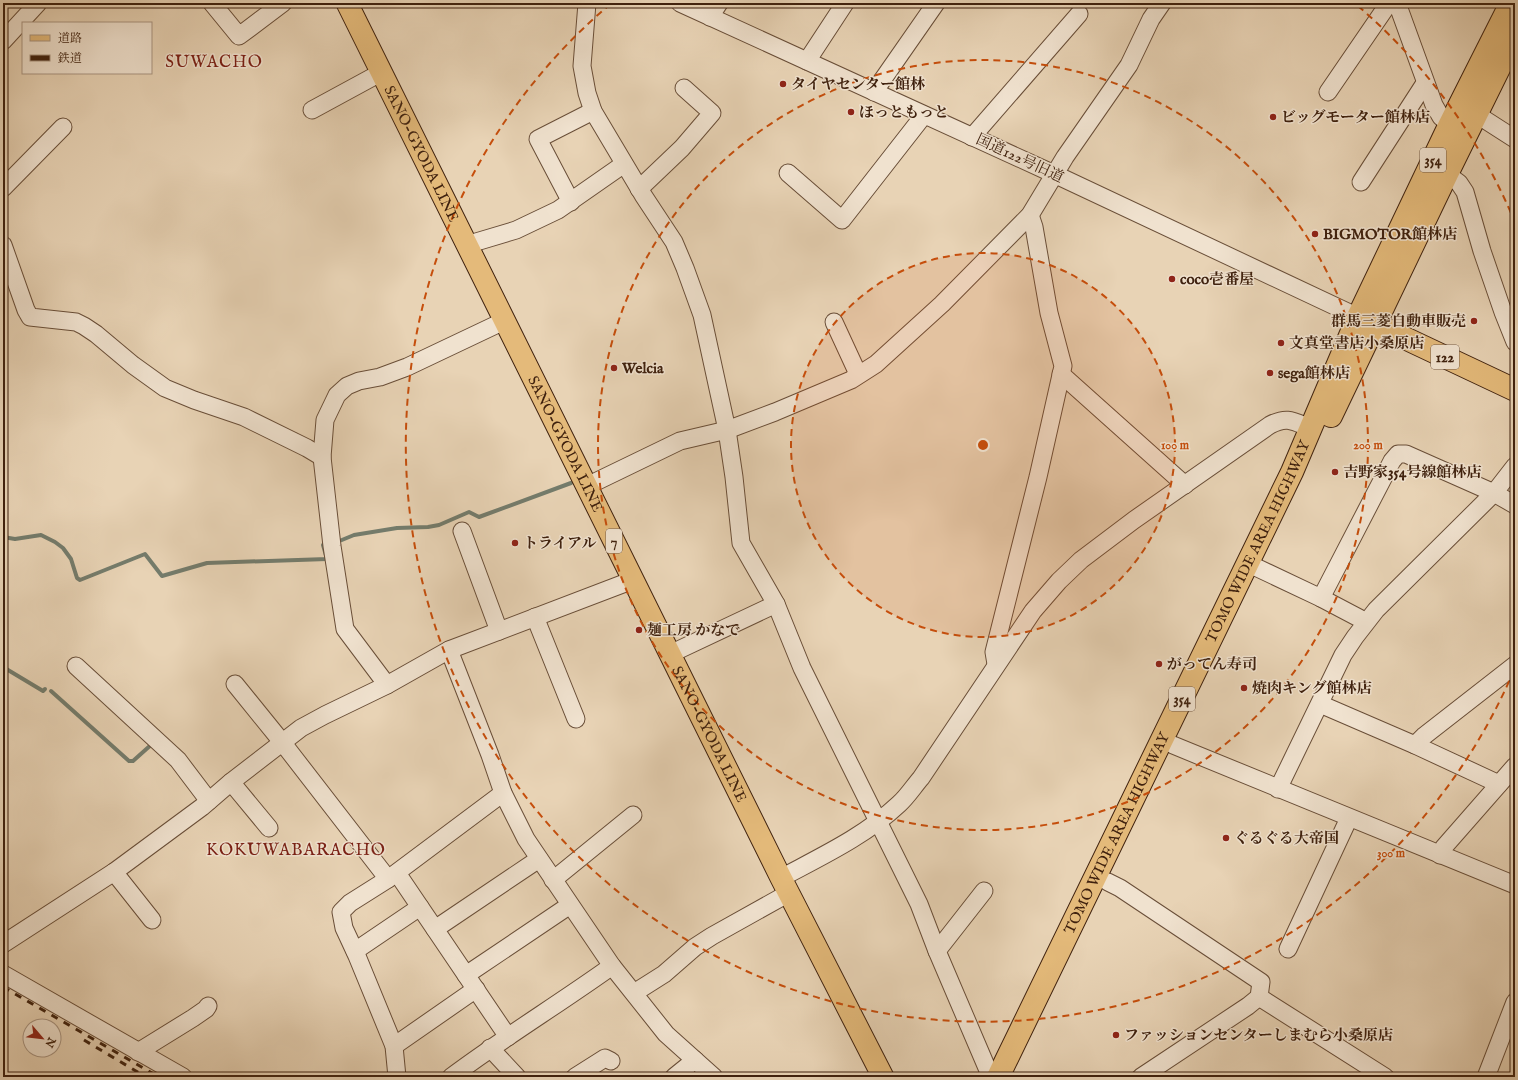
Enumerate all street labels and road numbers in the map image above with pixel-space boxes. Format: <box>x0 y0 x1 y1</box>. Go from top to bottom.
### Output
street label: SANO-GYODA LINE <box>379 82 463 225</box>
street label: 国道122号旧道 <box>973 130 1067 187</box>
road number: 354 <box>1420 148 1446 172</box>
road number: 122 <box>1431 345 1459 369</box>
street label: SANO-GYODA LINE <box>523 373 607 515</box>
street label: TOMO WIDE AREA HIGHWAY <box>1201 437 1315 646</box>
road number: 7 <box>606 529 622 553</box>
street label: SANO-GYODA LINE <box>667 663 751 806</box>
road number: 354 <box>1169 687 1195 711</box>
street label: TOMO WIDE AREA HIGHWAY <box>1060 729 1174 938</box>

